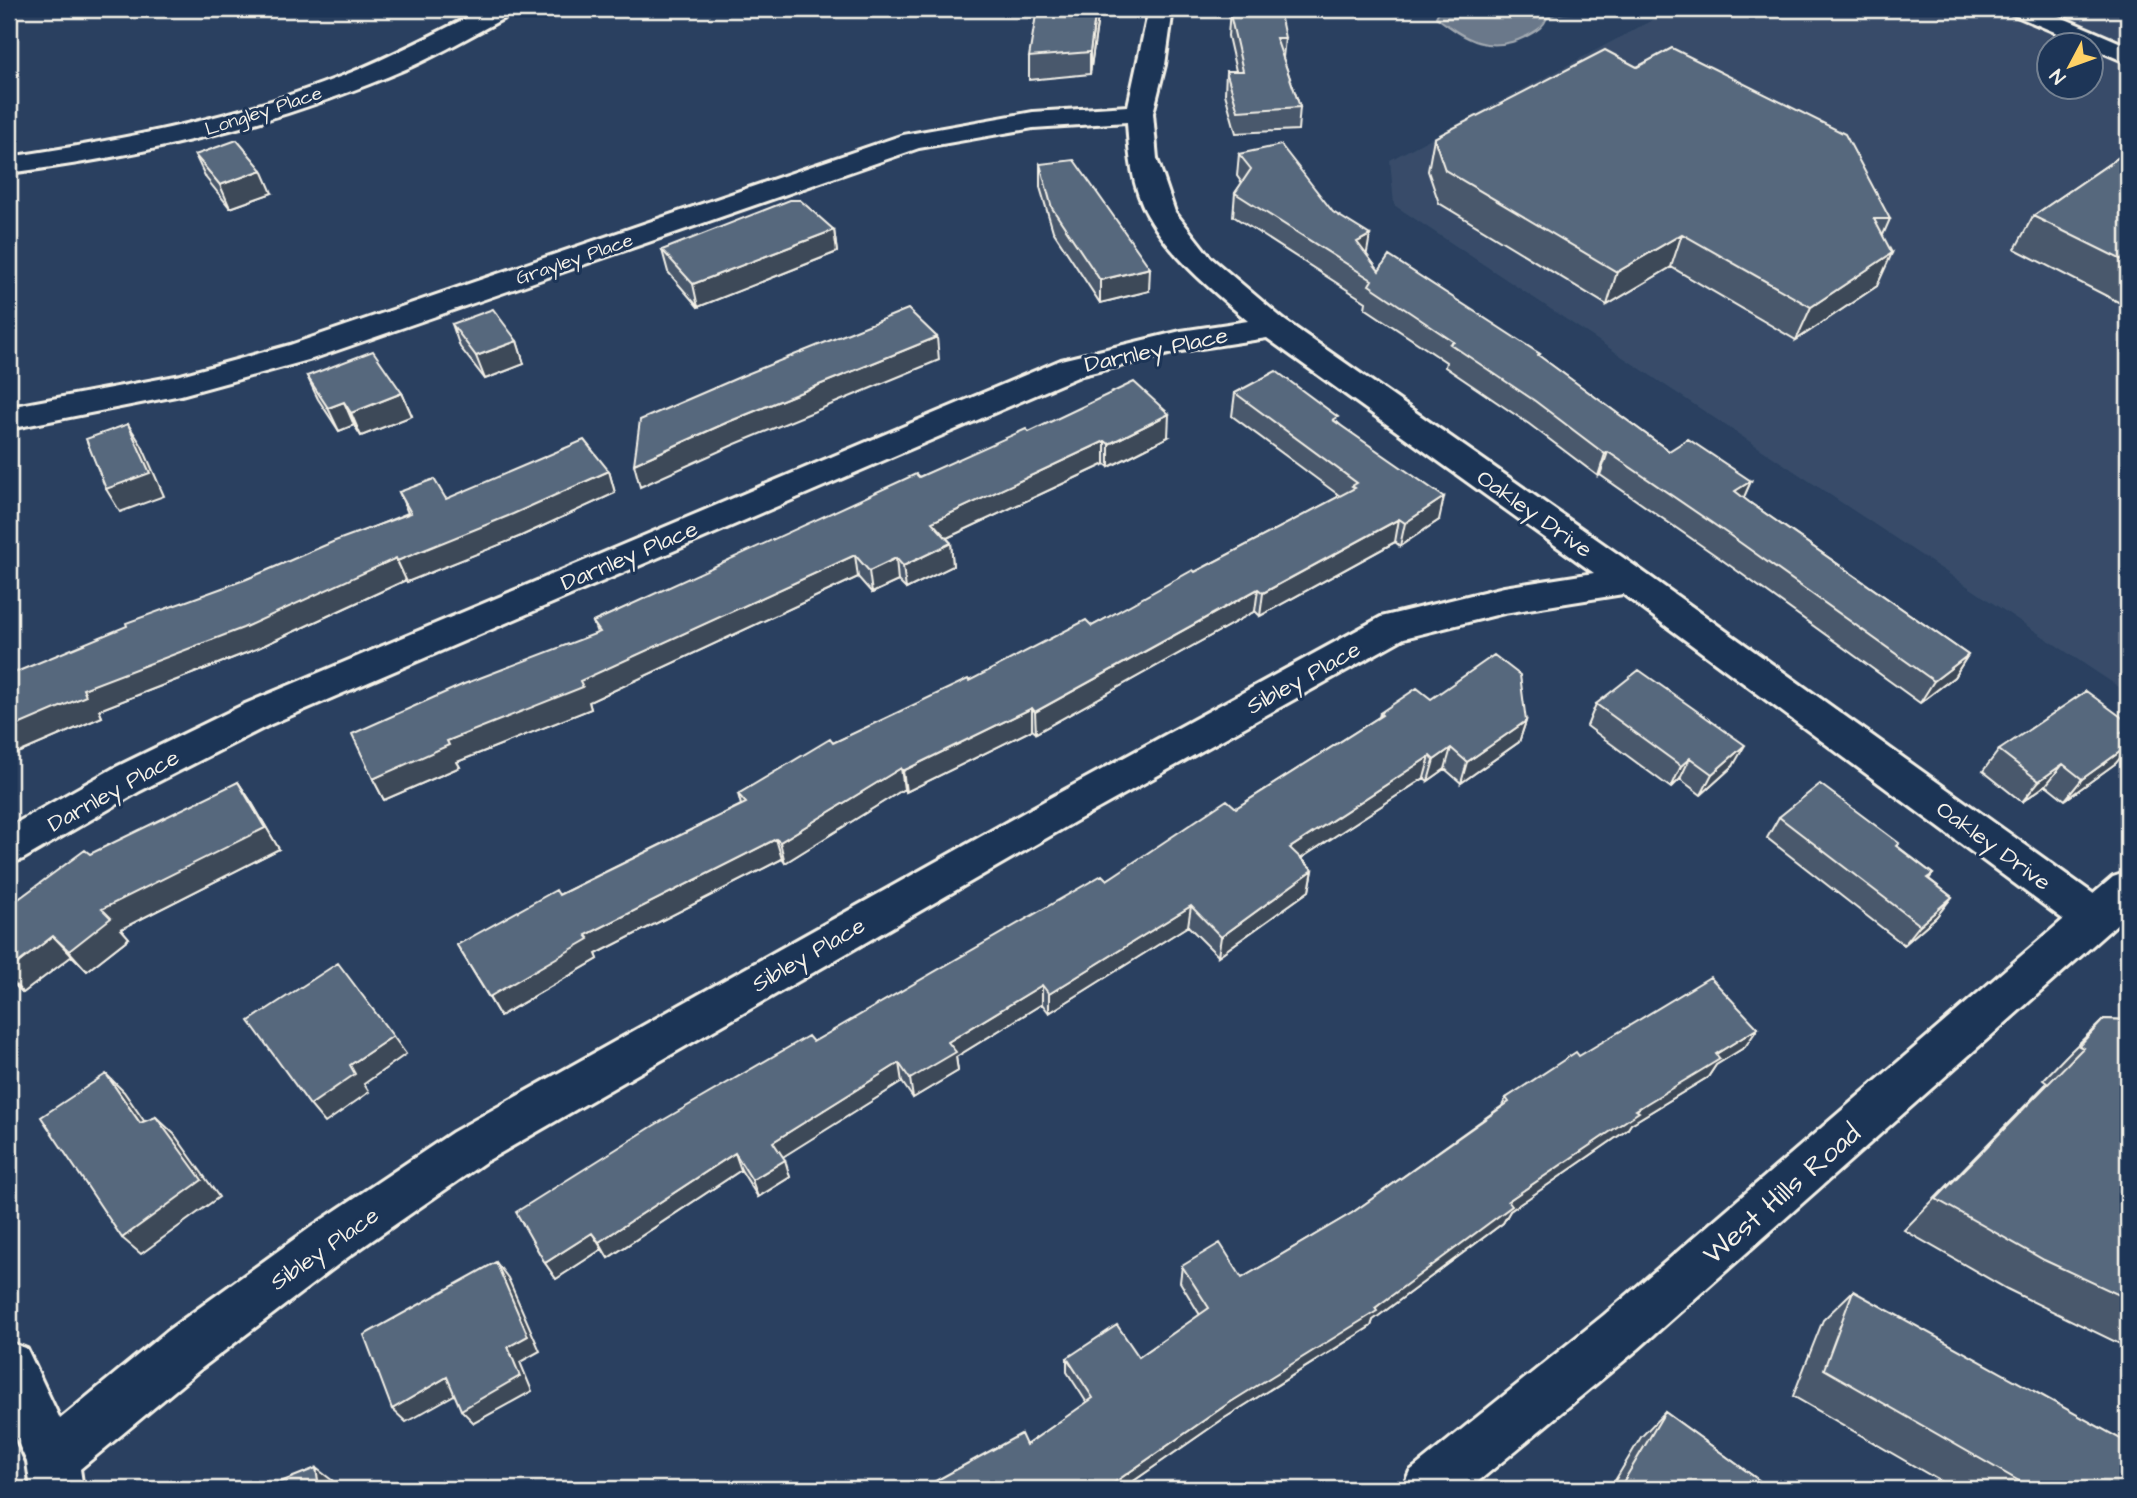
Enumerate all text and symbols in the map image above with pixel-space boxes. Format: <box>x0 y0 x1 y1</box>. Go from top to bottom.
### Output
north arrow <box>2036 32 2106 102</box>
text: N <box>2044 63 2072 90</box>
street label: Longley Place <box>202 80 326 144</box>
street label: Grayley Place <box>512 227 637 293</box>
street label: Darnley Place <box>1082 319 1231 382</box>
street label: Oakley Drive <box>1470 462 1599 566</box>
street label: Darnley Place <box>556 513 703 600</box>
street label: Sibley Place <box>1241 633 1367 723</box>
street label: Darnley Place <box>42 742 185 841</box>
street label: Oakley Drive <box>1929 793 2057 899</box>
street label: Sibley Place <box>746 909 872 1001</box>
street label: West Hills Road <box>1695 1115 1869 1274</box>
street label: Sibley Place <box>264 1200 386 1299</box>

